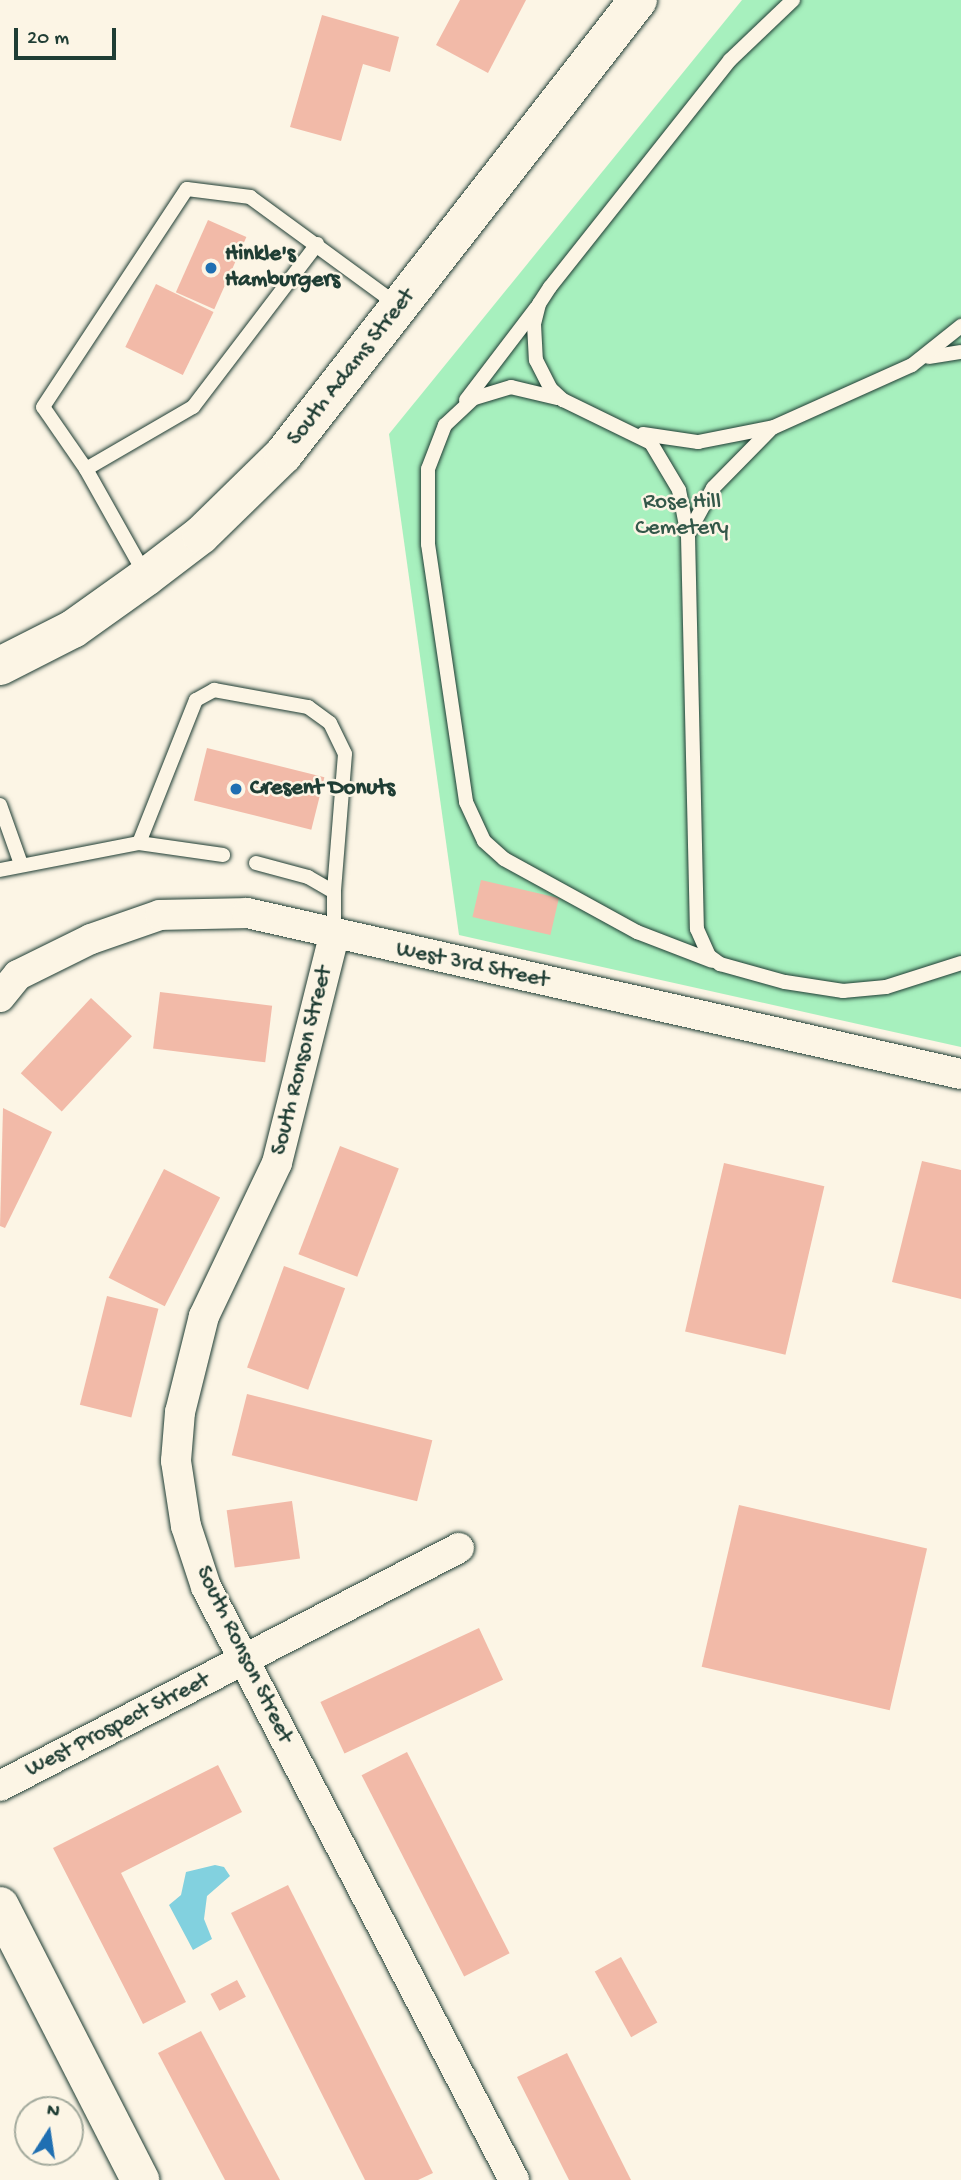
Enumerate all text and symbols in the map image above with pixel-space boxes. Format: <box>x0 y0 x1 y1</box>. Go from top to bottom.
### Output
scale bar <box>18 14 119 58</box>
text: 20 m <box>27 27 69 52</box>
place label: Hinkle's Hamburgers <box>225 241 340 295</box>
marker: Hinkle's Hamburgers <box>203 260 219 276</box>
street label: South Adams Street <box>282 284 422 452</box>
park label: Rose Hill Cemetery <box>635 489 729 543</box>
place label: Cresent Donuts <box>250 775 395 803</box>
marker: Cresent Donuts <box>228 781 244 797</box>
street label: West 3rd Street <box>393 936 551 996</box>
street label: South Ronson Street <box>266 964 340 1158</box>
street label: South Ronson Street <box>188 1562 298 1748</box>
street label: West Prospect Street <box>21 1668 215 1784</box>
north arrow <box>14 2096 84 2166</box>
text: N <box>45 2099 62 2124</box>

